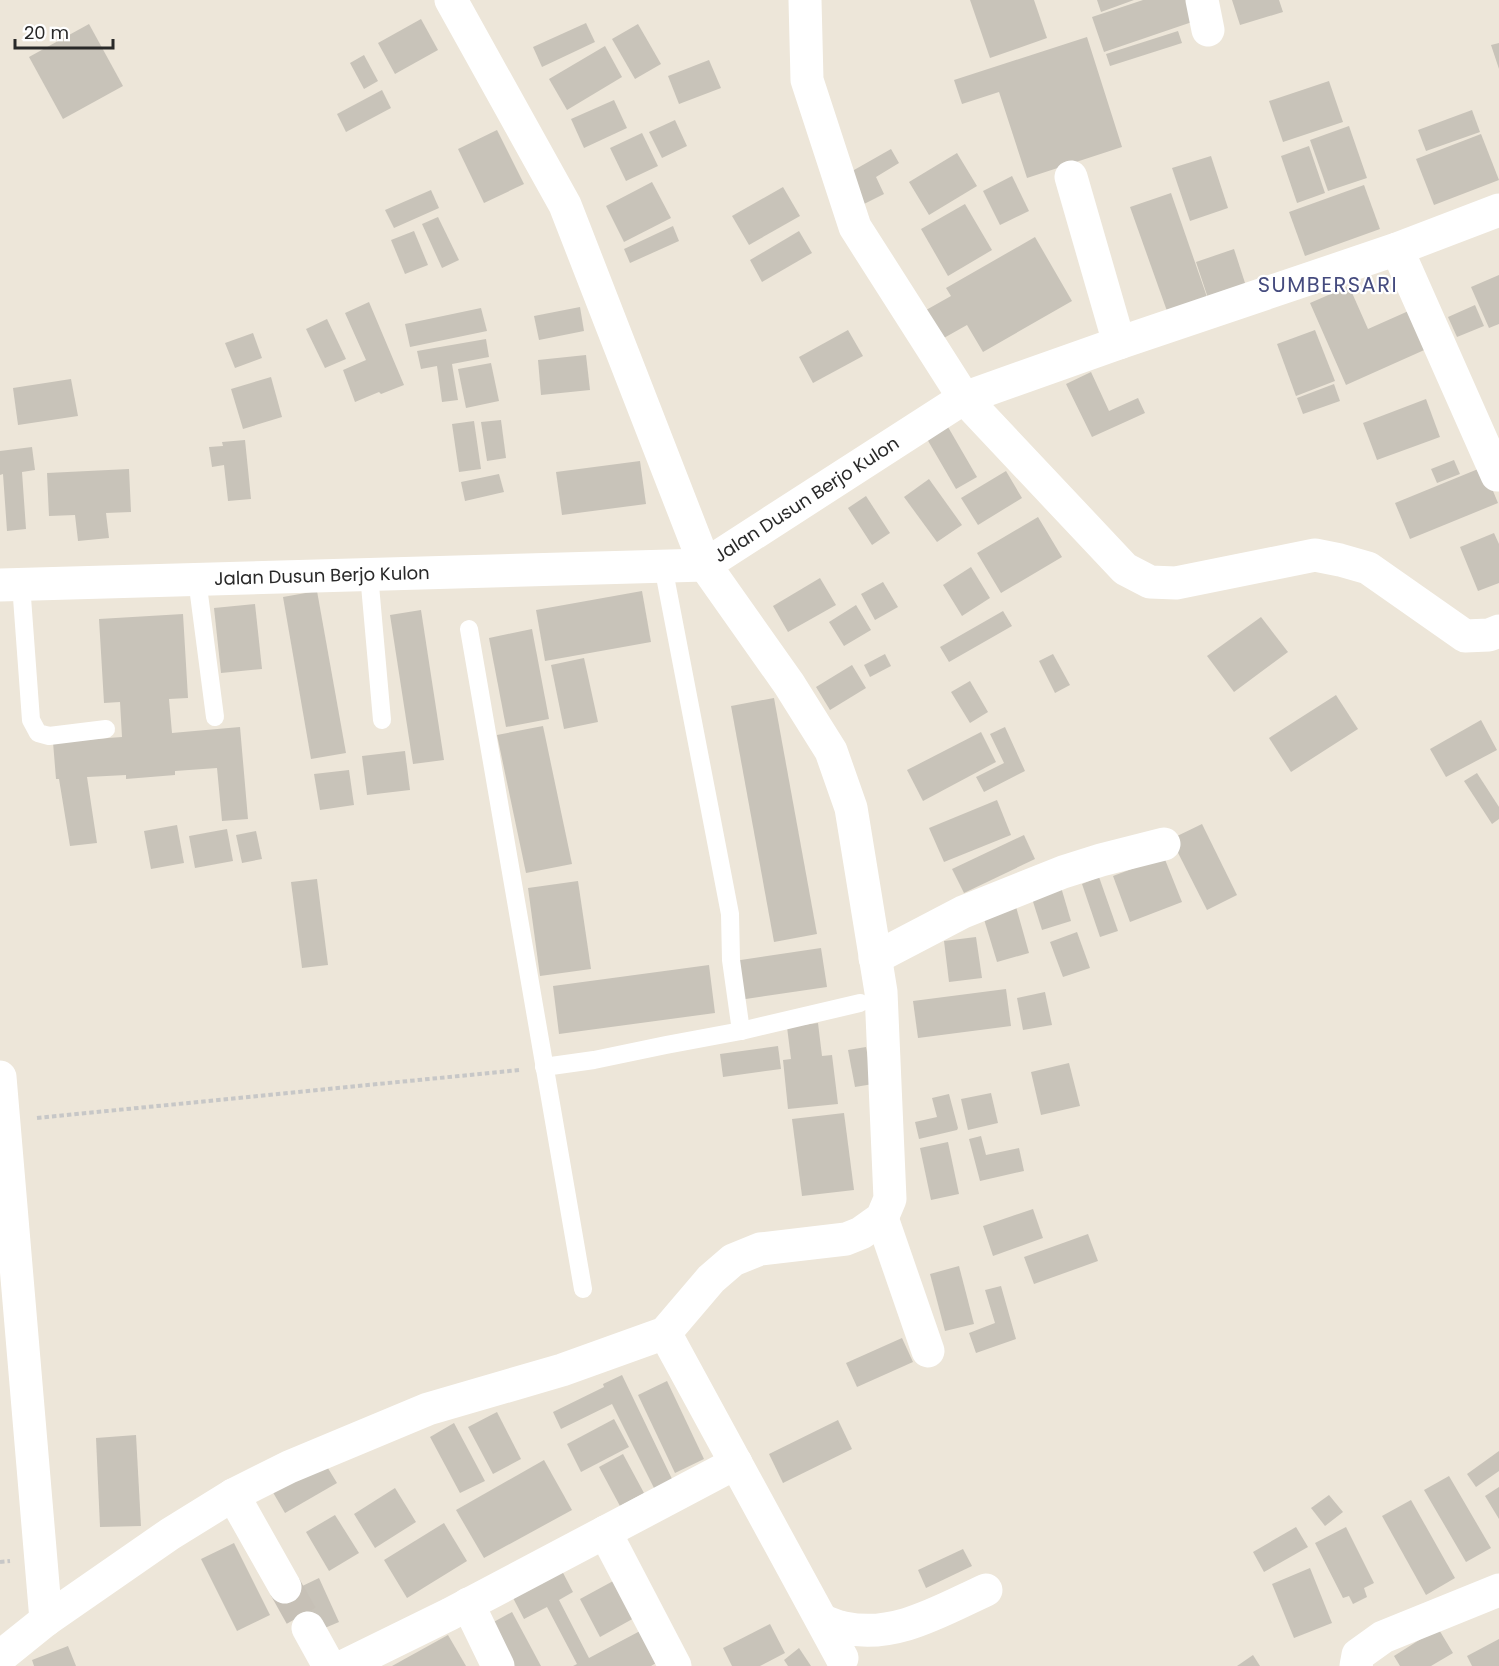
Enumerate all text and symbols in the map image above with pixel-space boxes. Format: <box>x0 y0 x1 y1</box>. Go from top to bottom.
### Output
scale bar <box>15 12 112 50</box>
text: 20 m <box>24 20 69 45</box>
district label: SUMBERSARI <box>1258 270 1398 299</box>
street label: Jalan Dusun Berjo Kulon <box>709 430 904 568</box>
street label: Jalan Dusun Berjo Kulon <box>214 560 430 591</box>

